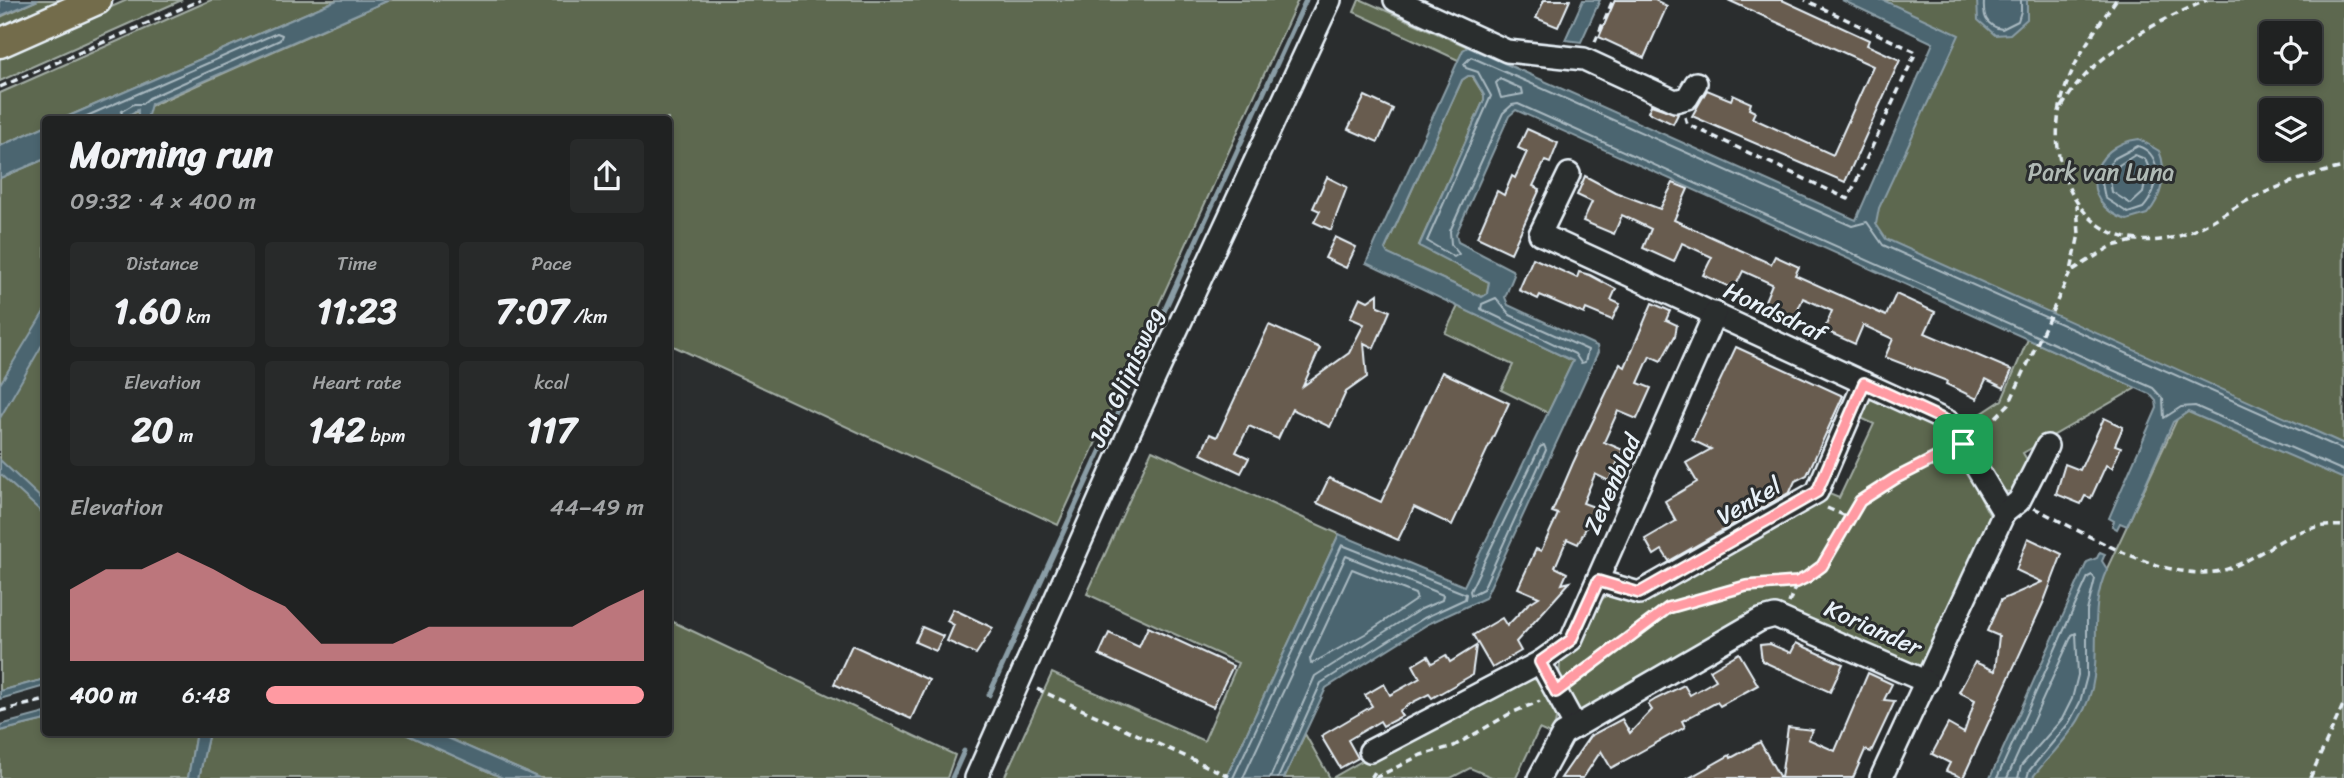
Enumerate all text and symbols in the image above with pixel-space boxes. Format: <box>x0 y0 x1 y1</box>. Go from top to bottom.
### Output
map controls <box>2259 21 2322 161</box>
button: locate <box>2259 21 2322 84</box>
button: layers <box>2259 98 2322 161</box>
text: Morning run <box>70 121 273 188</box>
button: share <box>570 139 644 213</box>
park label: Park van Luna <box>2028 151 2174 193</box>
text: 09:32 · 4 × 400 m <box>70 181 256 222</box>
text: Distance <box>126 247 198 280</box>
text: Time <box>337 247 377 280</box>
text: Pace <box>532 247 572 280</box>
street label: Hondsdraf <box>1716 270 1836 355</box>
text: 1.60 <box>114 280 181 342</box>
text: 11:23 <box>317 280 397 342</box>
text: 7:07 <box>496 280 568 342</box>
text: km <box>181 300 211 333</box>
text: /km <box>568 300 608 333</box>
street label: Jan Glijnisweg <box>1076 300 1176 455</box>
text: Elevation <box>124 366 201 399</box>
text: Heart rate <box>312 366 402 399</box>
text: kcal <box>534 366 569 399</box>
text: 20 <box>131 399 174 461</box>
text: 142 <box>308 399 366 461</box>
text: 117 <box>527 399 577 461</box>
pin <box>1933 414 1993 474</box>
text: m <box>174 419 193 452</box>
text: bpm <box>366 419 406 452</box>
icon: arrive <box>1944 425 1982 463</box>
street label: Zevenblad <box>1571 426 1653 541</box>
street label: Venkel <box>1708 465 1791 537</box>
text: Elevation <box>70 487 163 528</box>
text: 44–49 m <box>550 487 644 528</box>
street label: Koriander <box>1817 588 1931 669</box>
text: 400 m <box>70 675 137 716</box>
text: 6:48 <box>182 675 230 716</box>

